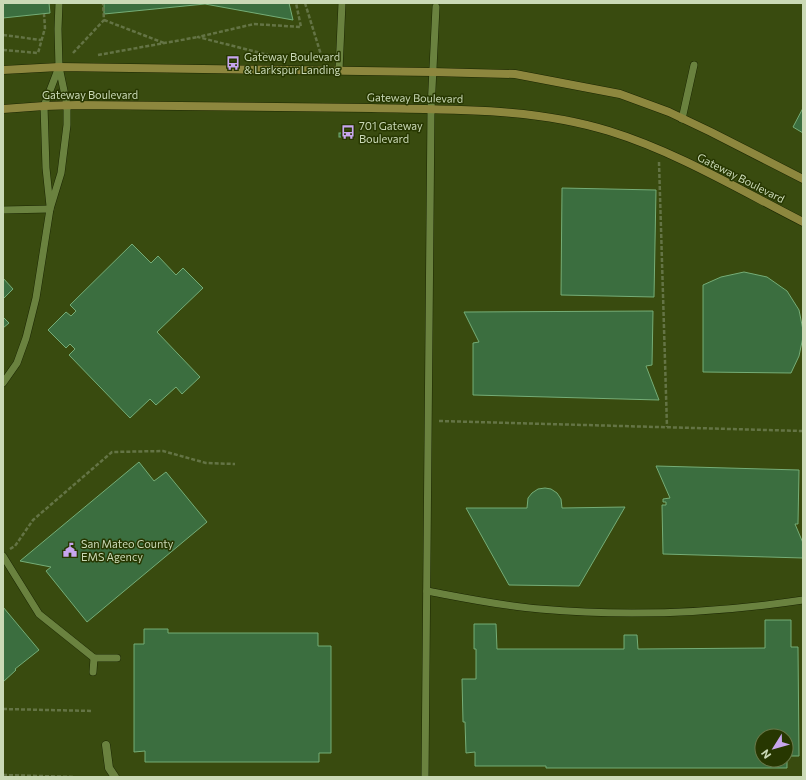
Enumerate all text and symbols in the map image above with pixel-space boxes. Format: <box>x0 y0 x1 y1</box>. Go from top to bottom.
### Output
place label: Gateway Boulevard & Larkspur Landing <box>244 50 341 76</box>
bus stop icon: Gateway Boulevard & Larkspur Landing <box>225 55 241 71</box>
street label: Gateway Boulevard <box>42 88 138 101</box>
street label: Gateway Boulevard <box>367 90 463 105</box>
place label: 701 Gateway Boulevard <box>359 119 423 145</box>
bus stop icon: 701 Gateway Boulevard <box>340 124 356 140</box>
street label: Gateway Boulevard <box>695 150 787 205</box>
place label: San Mateo County EMS Agency <box>81 537 174 563</box>
public building icon: San Mateo County EMS Agency <box>62 542 78 558</box>
north arrow <box>754 728 794 768</box>
text: N <box>758 747 773 762</box>

